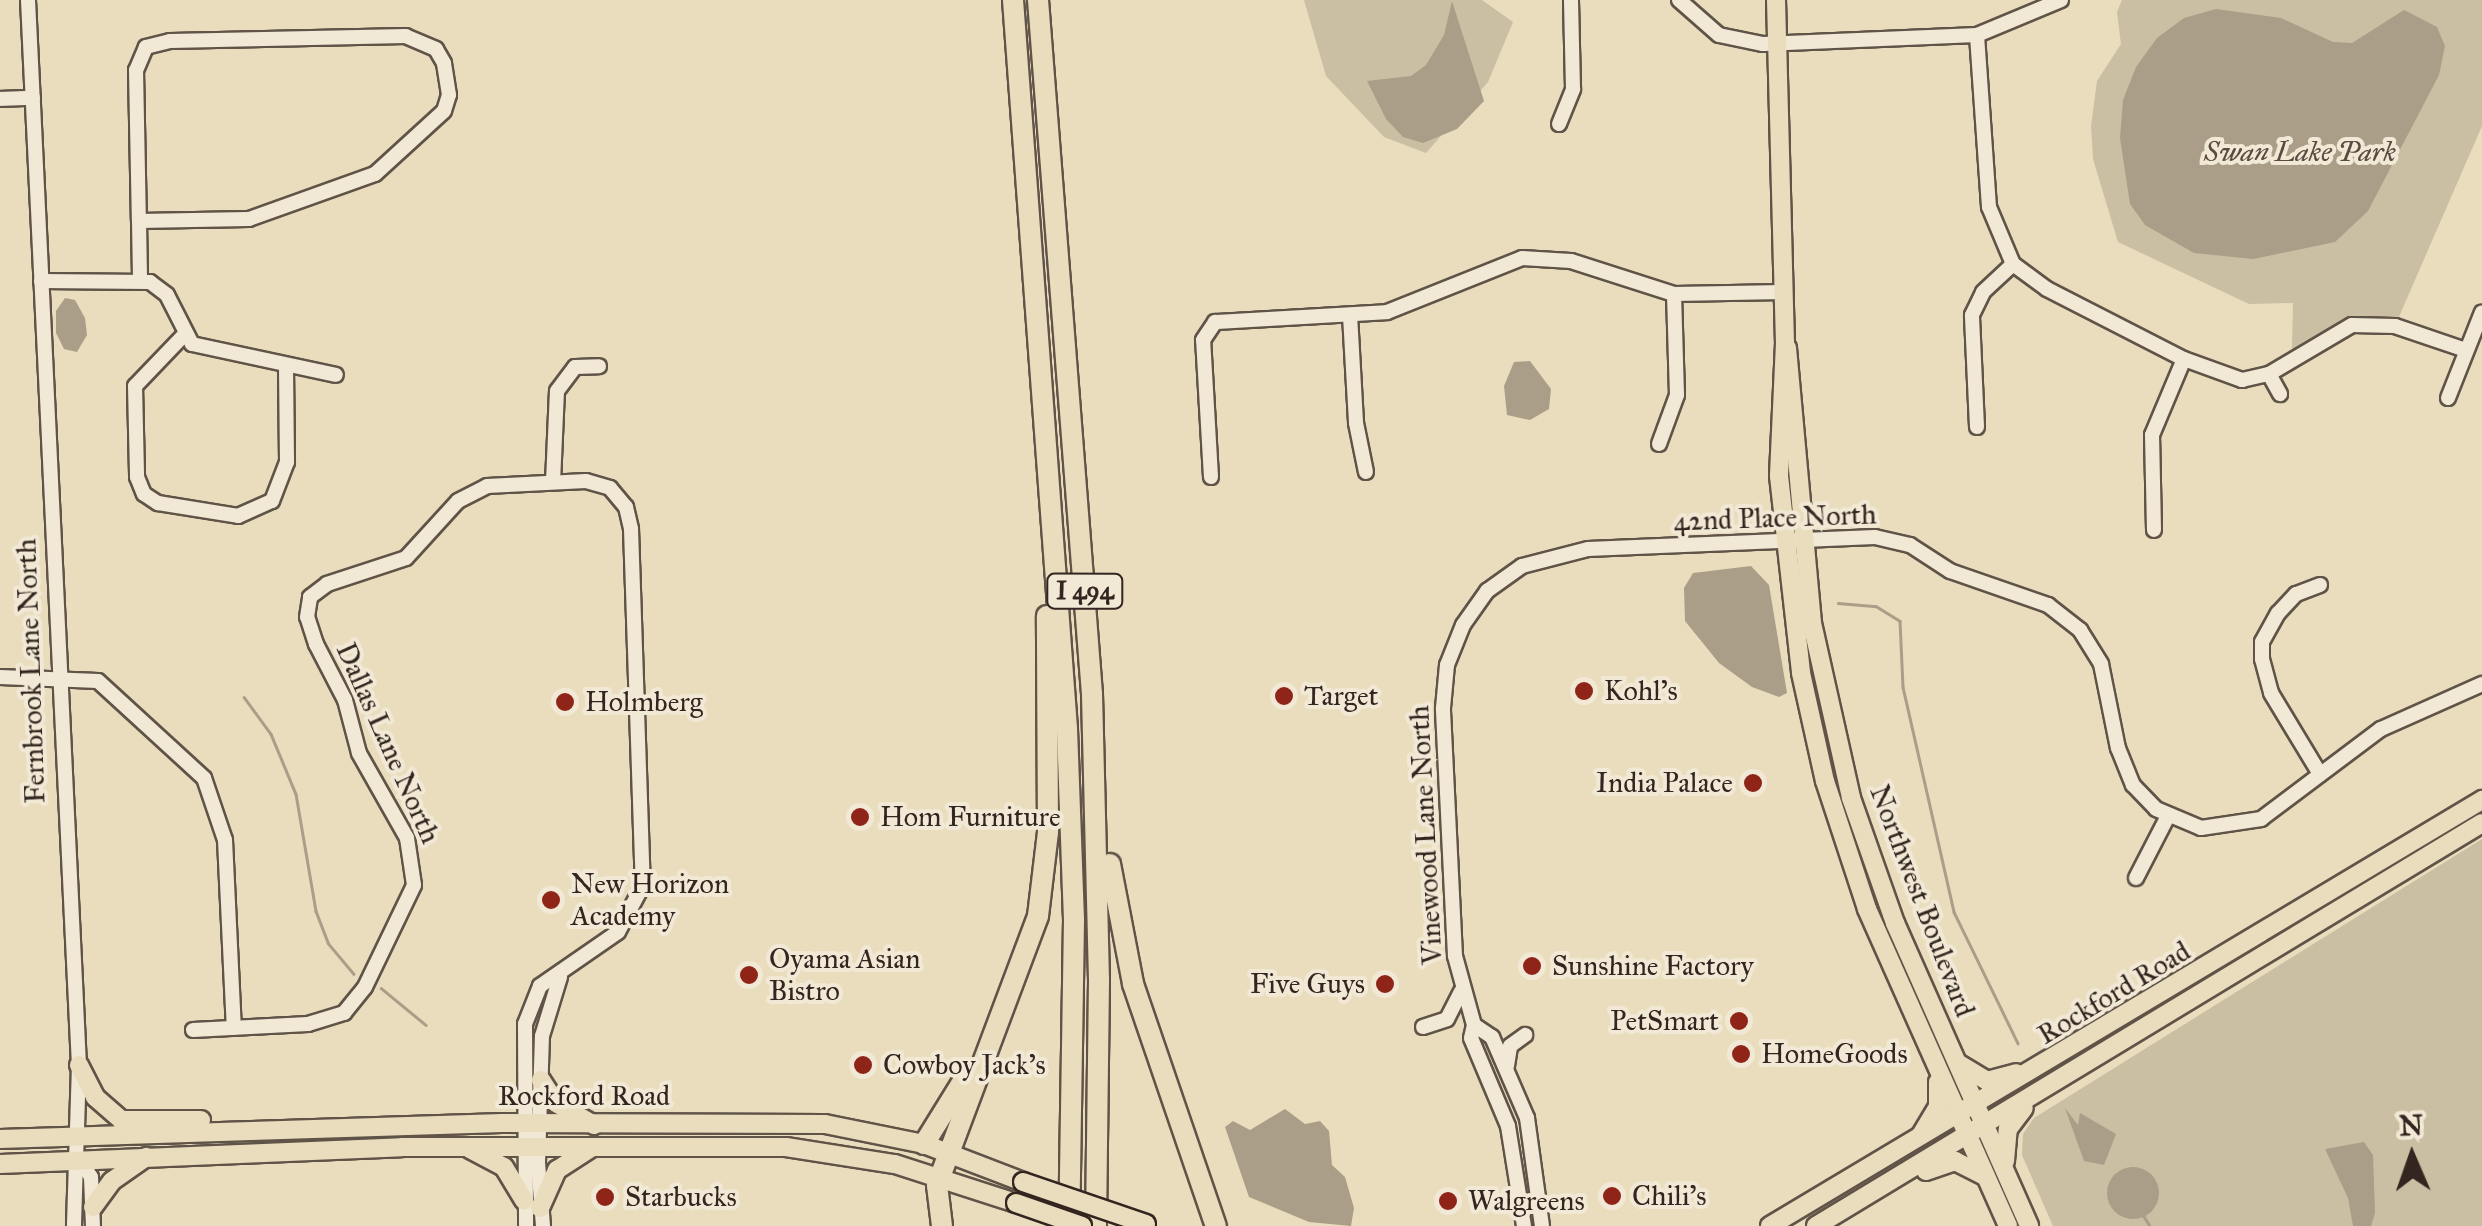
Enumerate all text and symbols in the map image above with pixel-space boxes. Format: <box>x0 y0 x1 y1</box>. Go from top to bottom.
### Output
park label: Swan Lake Park <box>2204 135 2396 169</box>
street label: 42nd Place North <box>1673 498 1877 538</box>
street label: Fernbrook Lane North <box>10 538 52 804</box>
road number: I 494 <box>1045 571 1125 611</box>
street label: Dallas Lane North <box>329 638 447 848</box>
place label: Kohl's <box>1604 674 1678 708</box>
place label: Target <box>1304 679 1378 713</box>
marker: Kohl's <box>1573 680 1595 702</box>
place label: Holmberg <box>585 685 703 719</box>
marker: Target <box>1273 685 1295 707</box>
marker: Holmberg <box>554 691 576 713</box>
street label: Vinewood Lane North <box>1402 704 1450 966</box>
place label: India Palace <box>1596 766 1733 800</box>
marker: India Palace <box>1742 772 1764 794</box>
street label: Northwest Boulevard <box>1862 780 1982 1022</box>
place label: Hom Furniture <box>880 800 1061 834</box>
marker: Hom Furniture <box>849 806 871 828</box>
place label: New Horizon Academy <box>571 867 729 933</box>
marker: New Horizon Academy <box>540 889 562 911</box>
street label: Rockford Road <box>2032 934 2196 1052</box>
place label: Oyama Asian Bistro <box>769 942 920 1008</box>
place label: Sunshine Factory <box>1552 949 1754 983</box>
marker: Sunshine Factory <box>1521 955 1543 977</box>
marker: Oyama Asian Bistro <box>738 964 760 986</box>
place label: Five Guys <box>1250 967 1365 1001</box>
marker: Five Guys <box>1374 973 1396 995</box>
place label: PetSmart <box>1610 1004 1719 1038</box>
marker: PetSmart <box>1728 1010 1750 1032</box>
place label: HomeGoods <box>1761 1037 1908 1071</box>
marker: HomeGoods <box>1730 1043 1752 1065</box>
place label: Cowboy Jack's <box>883 1048 1046 1082</box>
marker: Cowboy Jack's <box>852 1054 874 1076</box>
street label: Rockford Road <box>498 1079 670 1113</box>
north arrow <box>2362 1106 2462 1206</box>
text: N <box>2398 1108 2423 1143</box>
place label: Chili's <box>1632 1179 1707 1213</box>
place label: Starbucks <box>625 1180 737 1214</box>
place label: Walgreens <box>1468 1184 1585 1218</box>
marker: Chili's <box>1601 1185 1623 1207</box>
marker: Starbucks <box>594 1186 616 1208</box>
marker: Walgreens <box>1437 1190 1459 1212</box>

